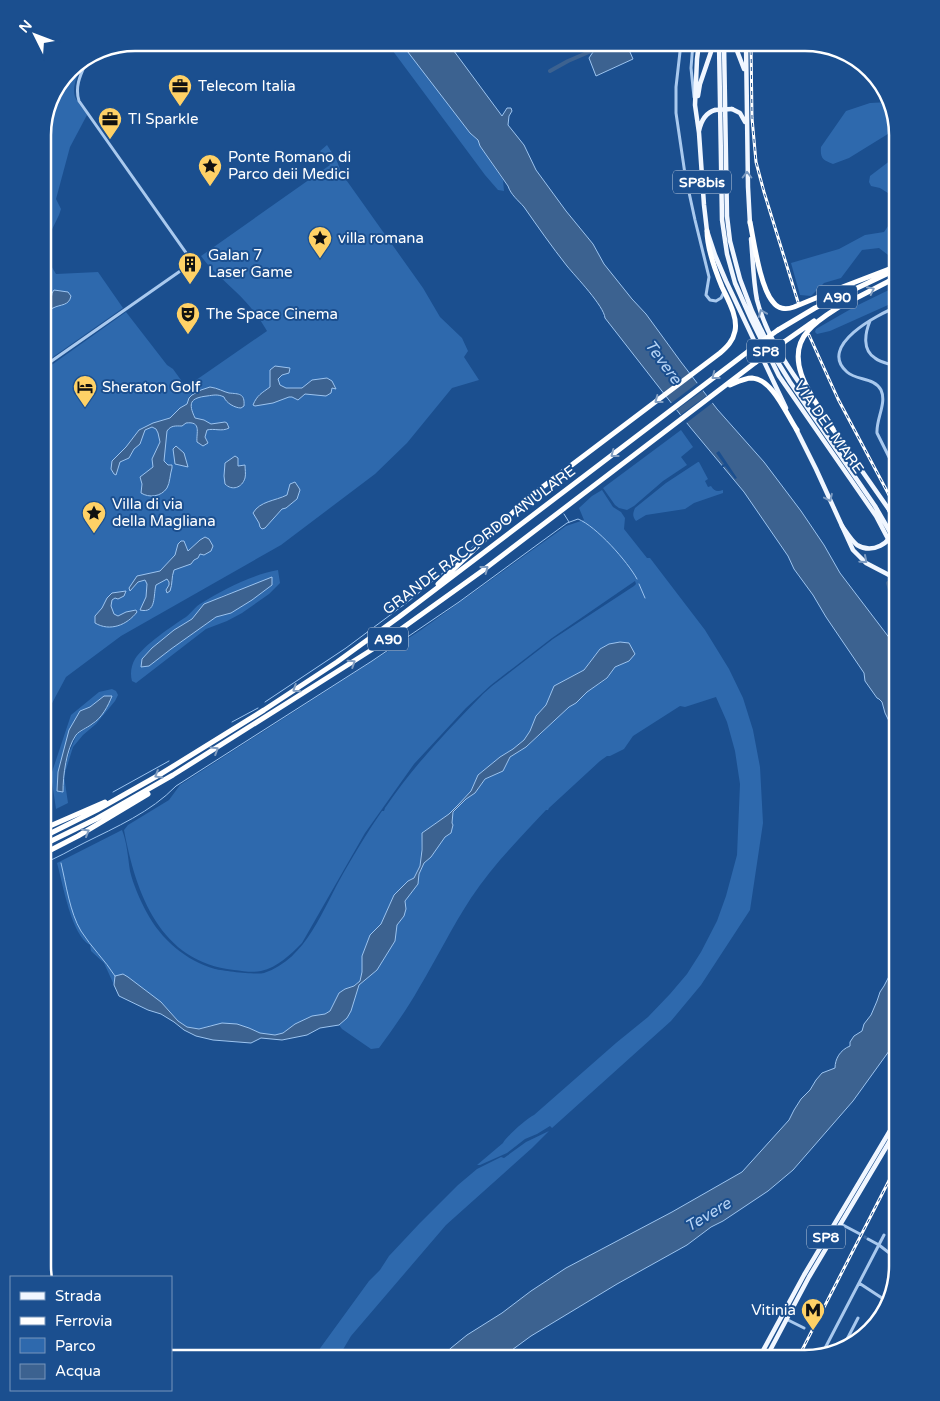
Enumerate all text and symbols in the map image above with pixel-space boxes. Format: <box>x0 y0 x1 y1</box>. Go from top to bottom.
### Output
north arrow <box>10 10 60 60</box>
text: N <box>16 17 36 37</box>
office icon: Telecom Italia <box>167 73 193 107</box>
place label: Telecom Italia <box>198 77 296 95</box>
office icon: TI Sparkle <box>97 106 123 140</box>
place label: TI Sparkle <box>128 110 198 128</box>
place label: Ponte Romano di Parco deii Medici <box>228 148 351 183</box>
place icon: Ponte Romano di Parco deii Medici <box>197 153 223 187</box>
road number: SP8bis <box>673 170 731 193</box>
one-way arrow <box>742 171 753 179</box>
place icon: villa romana <box>307 225 333 259</box>
place label: villa romana <box>338 229 424 247</box>
place label: Galan 7 Laser Game <box>208 246 292 281</box>
building icon: Galan 7 Laser Game <box>177 251 203 285</box>
road number: A90 <box>817 286 857 308</box>
one-way arrow <box>865 286 874 296</box>
theatre icon: The Space Cinema <box>175 301 201 335</box>
place label: The Space Cinema <box>206 305 338 323</box>
one-way arrow <box>758 309 768 318</box>
water label: Tevere <box>640 336 686 389</box>
road number: SP8 <box>747 340 785 362</box>
one-way arrow <box>712 371 721 379</box>
hotel icon: Sheraton Golf <box>72 374 98 408</box>
street label: VIA DEL MARE <box>790 377 868 477</box>
place label: Sheraton Golf <box>102 378 201 396</box>
one-way arrow <box>655 394 664 402</box>
one-way arrow <box>611 448 620 456</box>
street label: GRANDE RACCORDO ANULARE <box>379 462 579 618</box>
one-way arrow <box>823 493 834 502</box>
place label: Villa di via della Magliana <box>112 495 216 530</box>
place icon: Villa di via della Magliana <box>81 500 107 534</box>
one-way arrow <box>858 554 867 563</box>
one-way arrow <box>479 566 489 575</box>
road number: A90 <box>368 628 408 650</box>
one-way arrow <box>347 660 356 669</box>
one-way arrow <box>292 683 302 692</box>
one-way arrow <box>210 746 219 756</box>
one-way arrow <box>155 769 164 779</box>
one-way arrow <box>81 828 90 838</box>
water label: Tevere <box>681 1193 735 1236</box>
road number: SP8 <box>807 1226 845 1248</box>
legend <box>10 1276 172 1391</box>
text: Strada <box>55 1287 102 1305</box>
metro station icon: Vitinia <box>800 1297 826 1331</box>
place label: Vitinia <box>751 1301 796 1319</box>
text: Ferrovia <box>55 1312 112 1330</box>
text: Parco <box>55 1337 96 1355</box>
text: Acqua <box>55 1362 101 1380</box>

